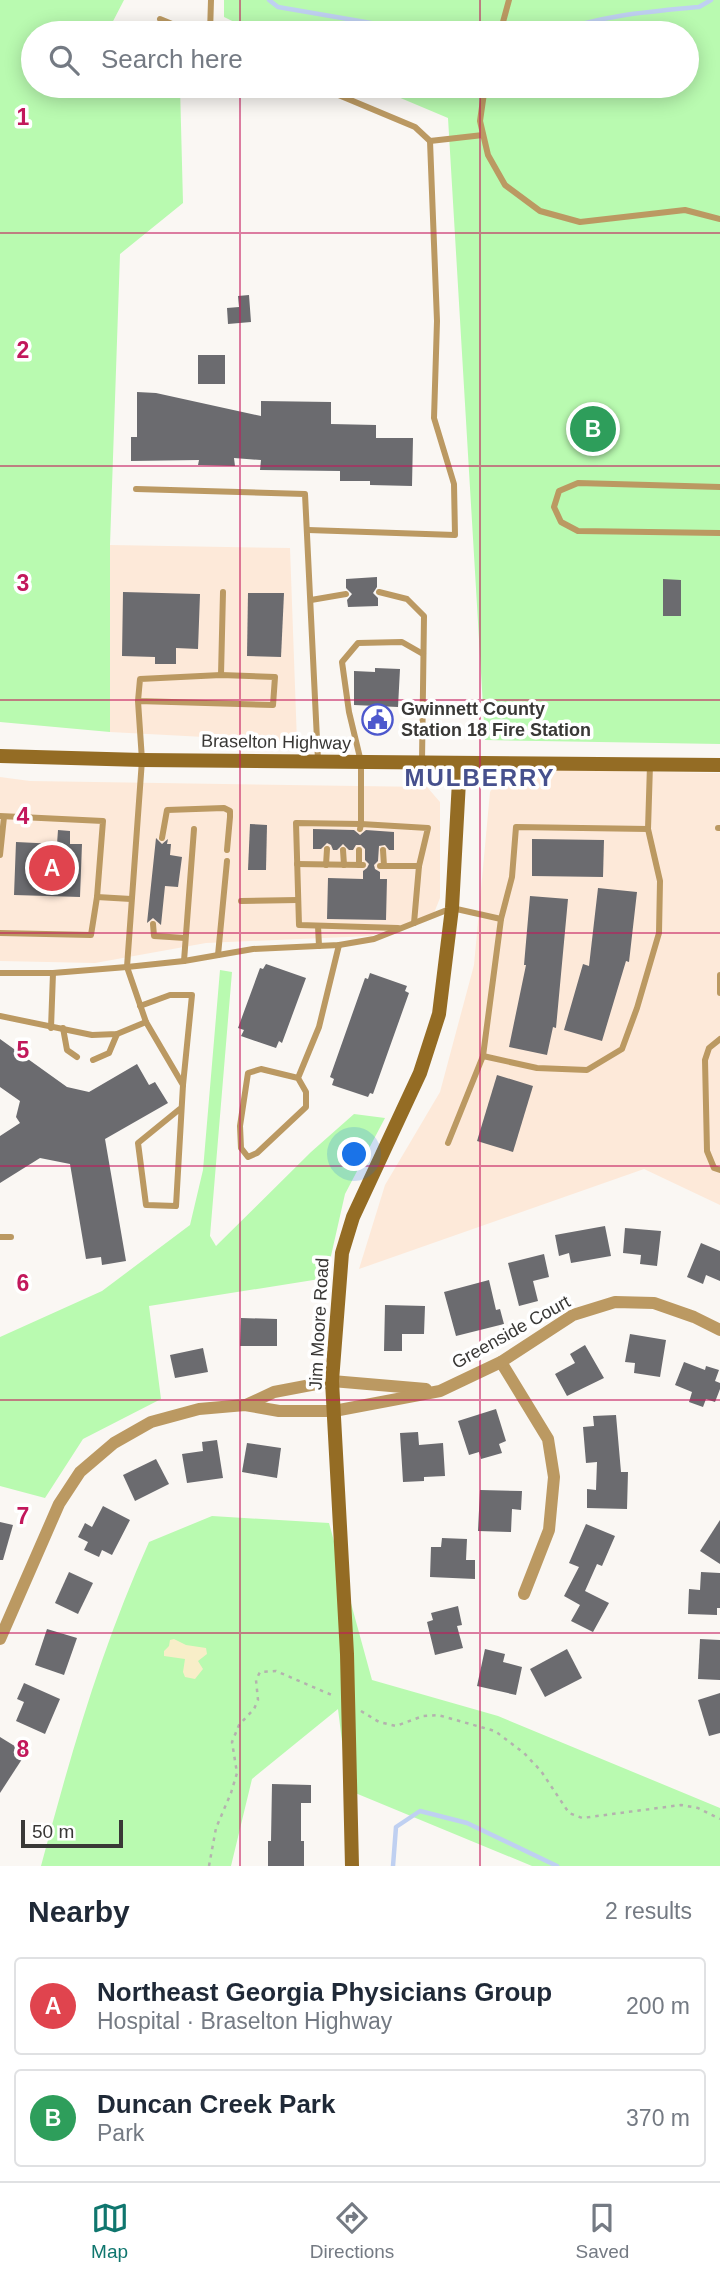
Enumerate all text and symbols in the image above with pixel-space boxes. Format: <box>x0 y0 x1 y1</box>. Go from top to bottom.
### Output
search box <box>21 21 699 98</box>
icon: search <box>45 41 83 79</box>
text: Search here <box>101 44 243 74</box>
text: 1 <box>17 104 30 130</box>
text: 2 <box>17 337 29 363</box>
pin: B <box>570 403 616 455</box>
text: 3 <box>17 570 29 596</box>
place label: Gwinnett County Station 18 Fire Station <box>401 699 591 740</box>
public building icon: Gwinnett County Station 18 Fire Station <box>361 702 395 736</box>
street label: Braselton Highway <box>201 731 351 753</box>
district label: MULBERRY <box>404 764 556 791</box>
text: 4 <box>17 803 30 829</box>
pin: A <box>29 842 75 894</box>
text: 5 <box>17 1037 30 1063</box>
your location <box>337 1137 371 1171</box>
street label: Jim Moore Road <box>306 1258 332 1390</box>
text: 6 <box>17 1270 29 1296</box>
street label: Greenside Court <box>448 1291 574 1373</box>
text: 7 <box>17 1503 29 1529</box>
text: 8 <box>17 1736 30 1762</box>
scale bar <box>21 1817 122 1849</box>
text: 50 m <box>32 1821 74 1842</box>
text: Nearby <box>28 1895 130 1928</box>
text: 2 results <box>605 1898 692 1924</box>
text: Northeast Georgia Physicians Group <box>97 1977 552 2007</box>
text: A <box>45 1993 61 2019</box>
text: 200 m <box>626 1993 690 2019</box>
text: Hospital · Braselton Highway <box>97 2008 392 2034</box>
text: Duncan Creek Park <box>97 2089 335 2119</box>
text: B <box>45 2105 61 2131</box>
text: 370 m <box>626 2105 690 2131</box>
text: Park <box>97 2120 144 2146</box>
tab: Map <box>91 2199 129 2263</box>
tab: Directions <box>310 2199 394 2263</box>
tab: Saved <box>575 2199 629 2263</box>

